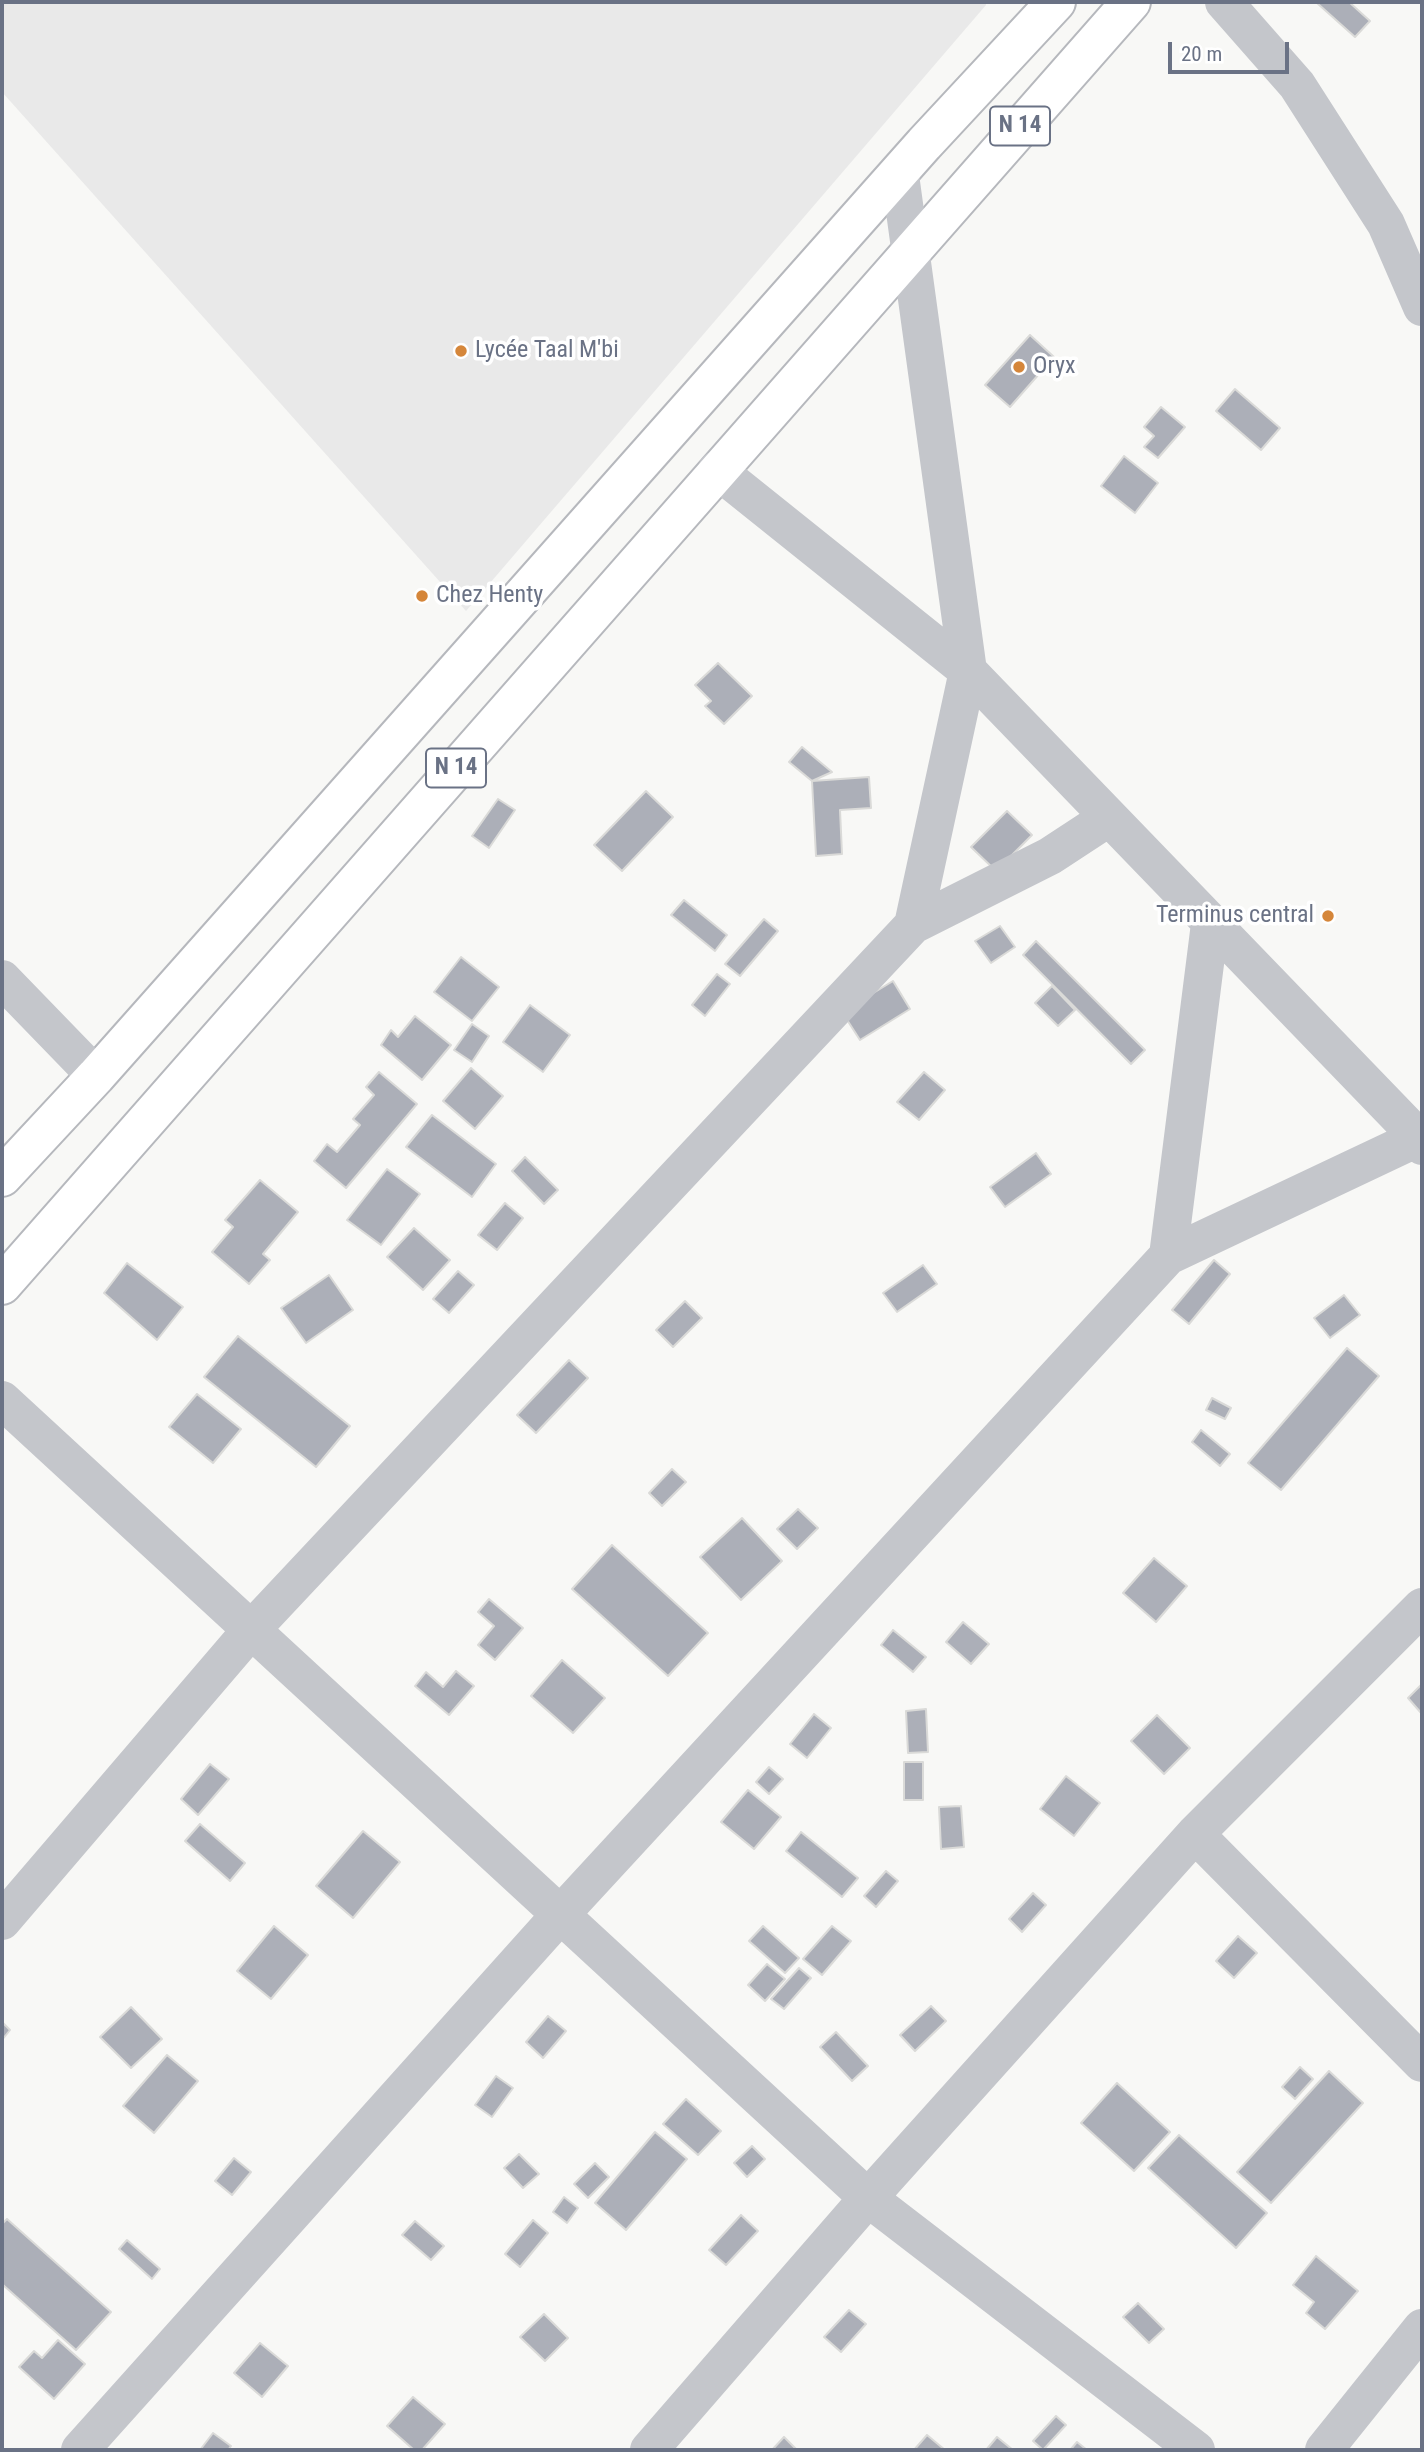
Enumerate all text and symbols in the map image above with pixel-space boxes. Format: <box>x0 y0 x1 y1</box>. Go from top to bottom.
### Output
scale bar <box>1172 28 1293 72</box>
text: 20 m <box>1181 42 1222 66</box>
road number: N 14 <box>990 106 1050 146</box>
place label: Lycée Taal M'bi <box>475 337 619 365</box>
marker: Lycée Taal M'bi <box>453 343 469 359</box>
place label: Oryx <box>1033 353 1075 381</box>
marker: Oryx <box>1011 359 1027 375</box>
place label: Chez Henty <box>436 582 543 610</box>
marker: Chez Henty <box>414 588 430 604</box>
road number: N 14 <box>426 748 486 788</box>
place label: Terminus central <box>1156 902 1314 930</box>
marker: Terminus central <box>1320 908 1336 924</box>

